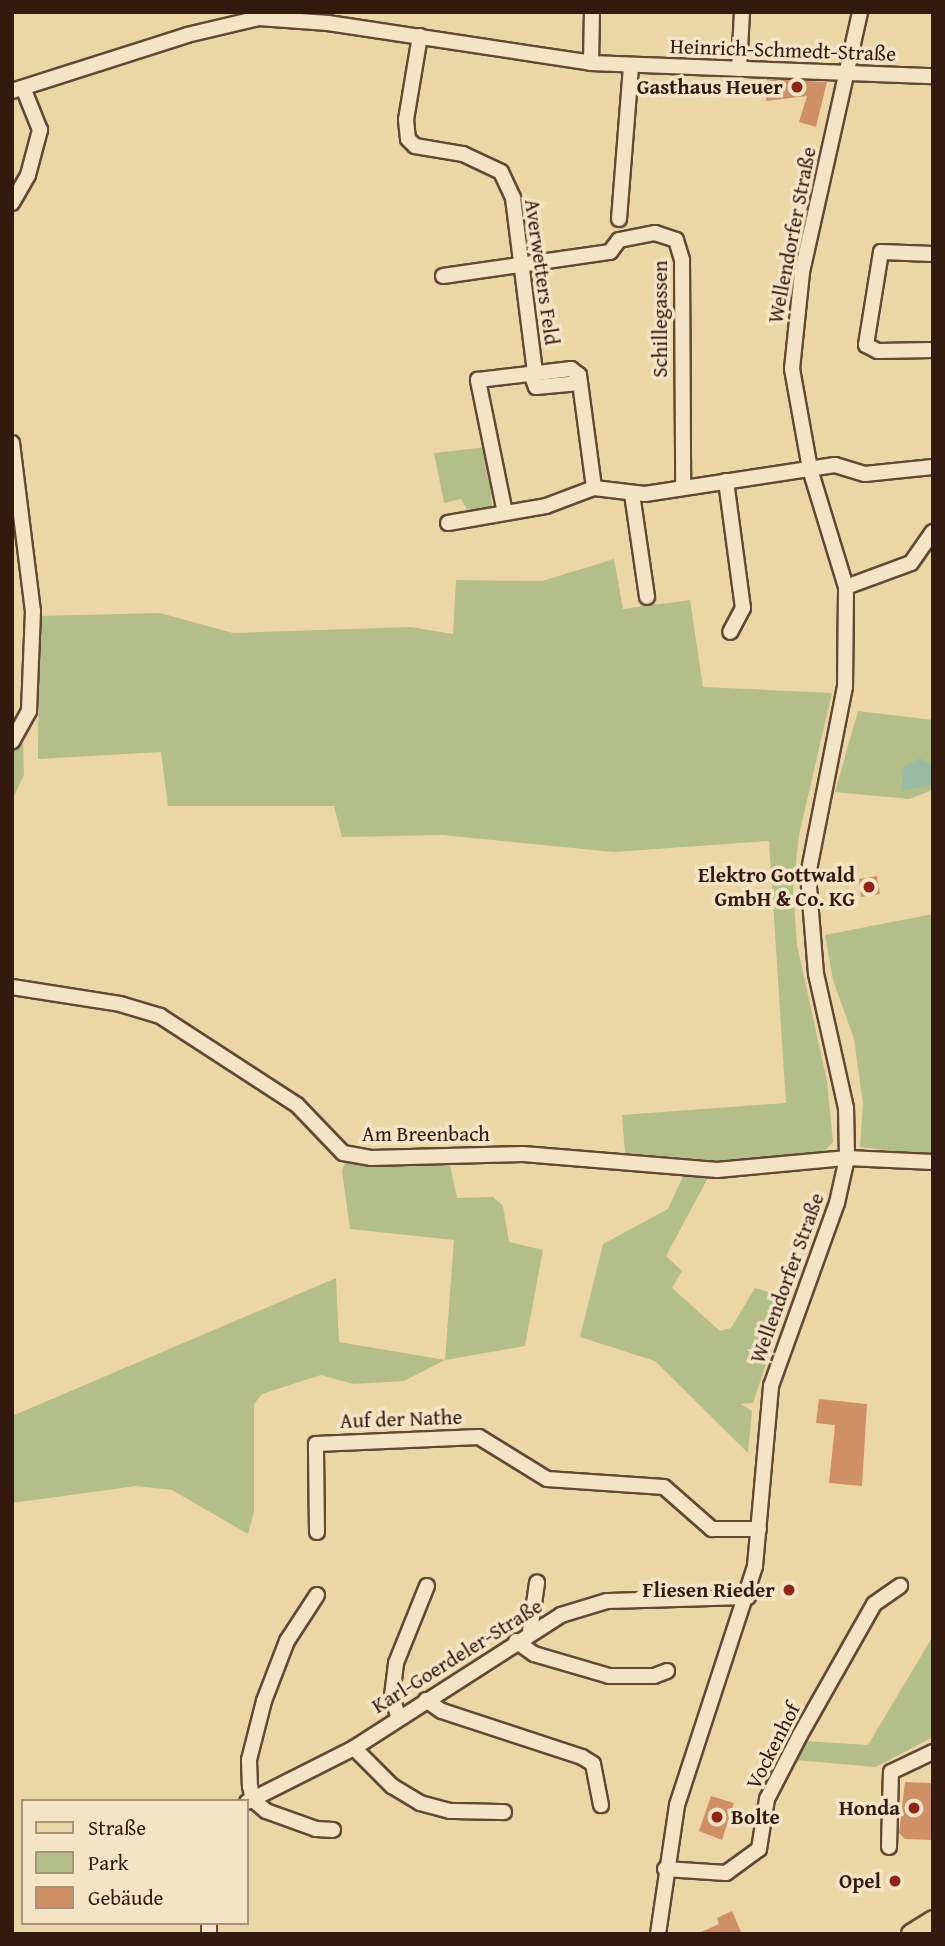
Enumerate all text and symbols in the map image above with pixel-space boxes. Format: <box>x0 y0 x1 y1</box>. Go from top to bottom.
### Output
street label: Heinrich-Schmedt-Straße <box>670 33 896 67</box>
place label: Gasthaus Heuer <box>637 74 783 100</box>
marker: Gasthaus Heuer <box>789 79 805 95</box>
street label: Wellendorfer Straße <box>763 145 821 325</box>
street label: Averwetters Feld <box>519 197 565 347</box>
street label: Schillegassen <box>647 260 673 378</box>
place label: Elektro Gottwald GmbH & Co. KG <box>698 862 855 912</box>
marker: Elektro Gottwald GmbH & Co. KG <box>861 879 877 895</box>
street label: Am Breenbach <box>362 1121 490 1147</box>
street label: Wellendorfer Straße <box>745 1190 829 1366</box>
street label: Auf der Nathe <box>339 1404 463 1434</box>
place label: Fliesen Rieder <box>643 1577 775 1603</box>
marker: Fliesen Rieder <box>781 1582 797 1598</box>
street label: Karl-Goerdeler-Straße <box>367 1593 547 1719</box>
street label: Vockenhof <box>741 1699 805 1793</box>
place label: Honda <box>839 1795 900 1821</box>
legend <box>21 1799 248 1925</box>
marker: Honda <box>906 1800 922 1816</box>
place label: Bolte <box>731 1804 780 1830</box>
marker: Bolte <box>709 1809 725 1825</box>
text: Straße <box>88 1812 146 1843</box>
text: Park <box>88 1847 129 1878</box>
place label: Opel <box>839 1868 881 1894</box>
marker: Opel <box>887 1873 903 1889</box>
text: Gebäude <box>88 1882 163 1913</box>

